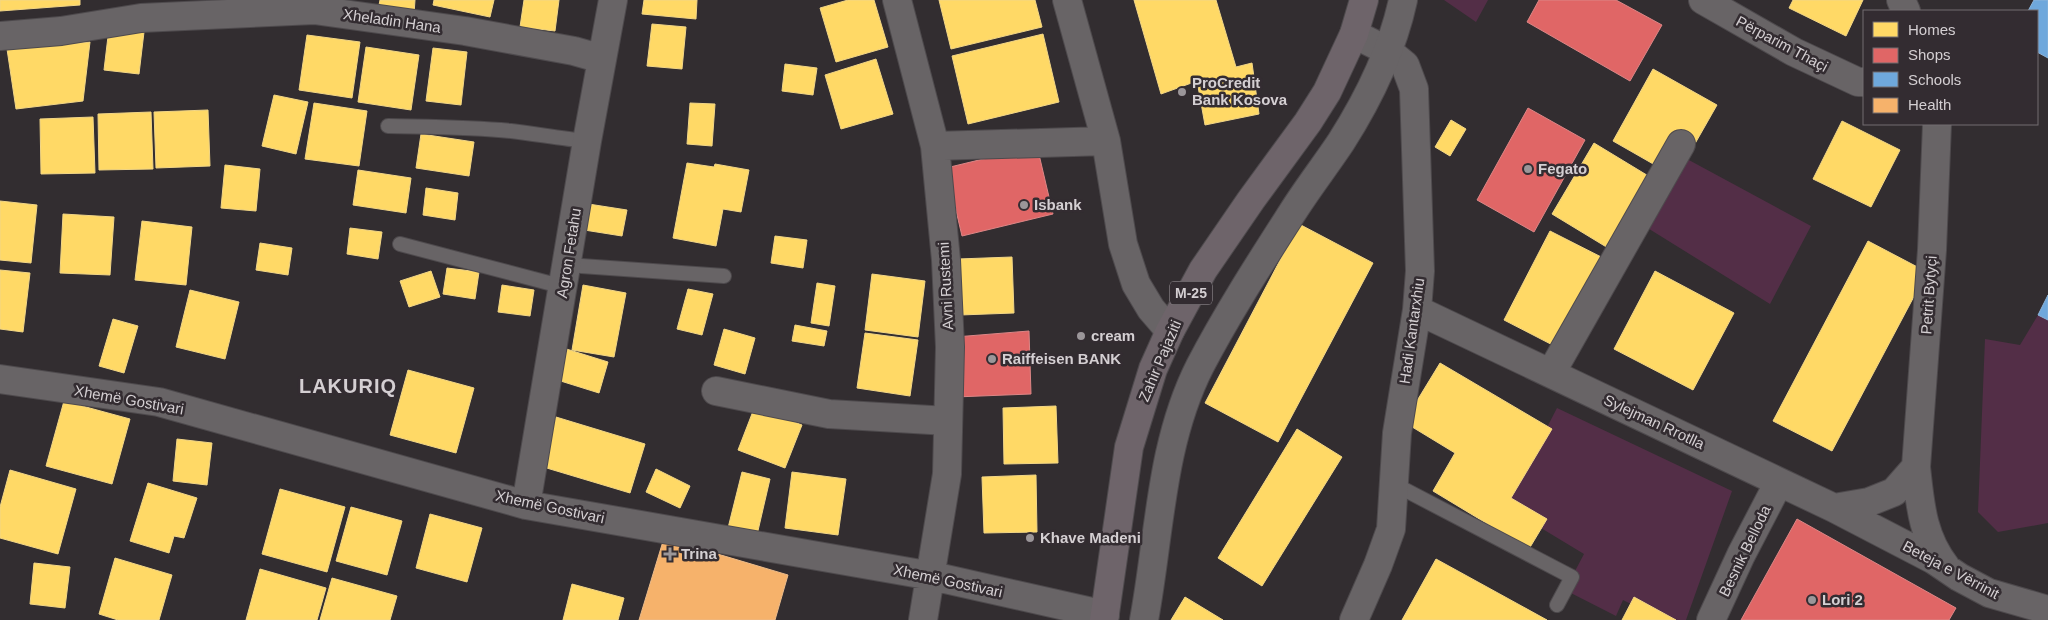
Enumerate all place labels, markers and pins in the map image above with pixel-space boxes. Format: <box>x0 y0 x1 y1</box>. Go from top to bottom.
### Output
place label: ProCredit Bank Kosova <box>1192 74 1288 108</box>
marker: ProCredit Bank Kosova <box>1176 86 1188 98</box>
place label: Fegato <box>1538 160 1587 177</box>
marker: Fegato <box>1522 163 1534 175</box>
place label: Isbank <box>1034 196 1082 213</box>
marker: Isbank <box>1018 199 1030 211</box>
place label: cream <box>1091 327 1135 344</box>
marker: cream <box>1075 330 1087 342</box>
place label: Raiffeisen BANK <box>1002 350 1121 367</box>
marker: Raiffeisen BANK <box>986 353 998 365</box>
place label: Khave Madeni <box>1040 529 1141 546</box>
marker: Khave Madeni <box>1024 532 1036 544</box>
place label: Trina <box>681 545 718 562</box>
marker: Trina <box>663 547 677 561</box>
place label: Lori 2 <box>1822 591 1863 608</box>
marker: Lori 2 <box>1806 594 1818 606</box>

